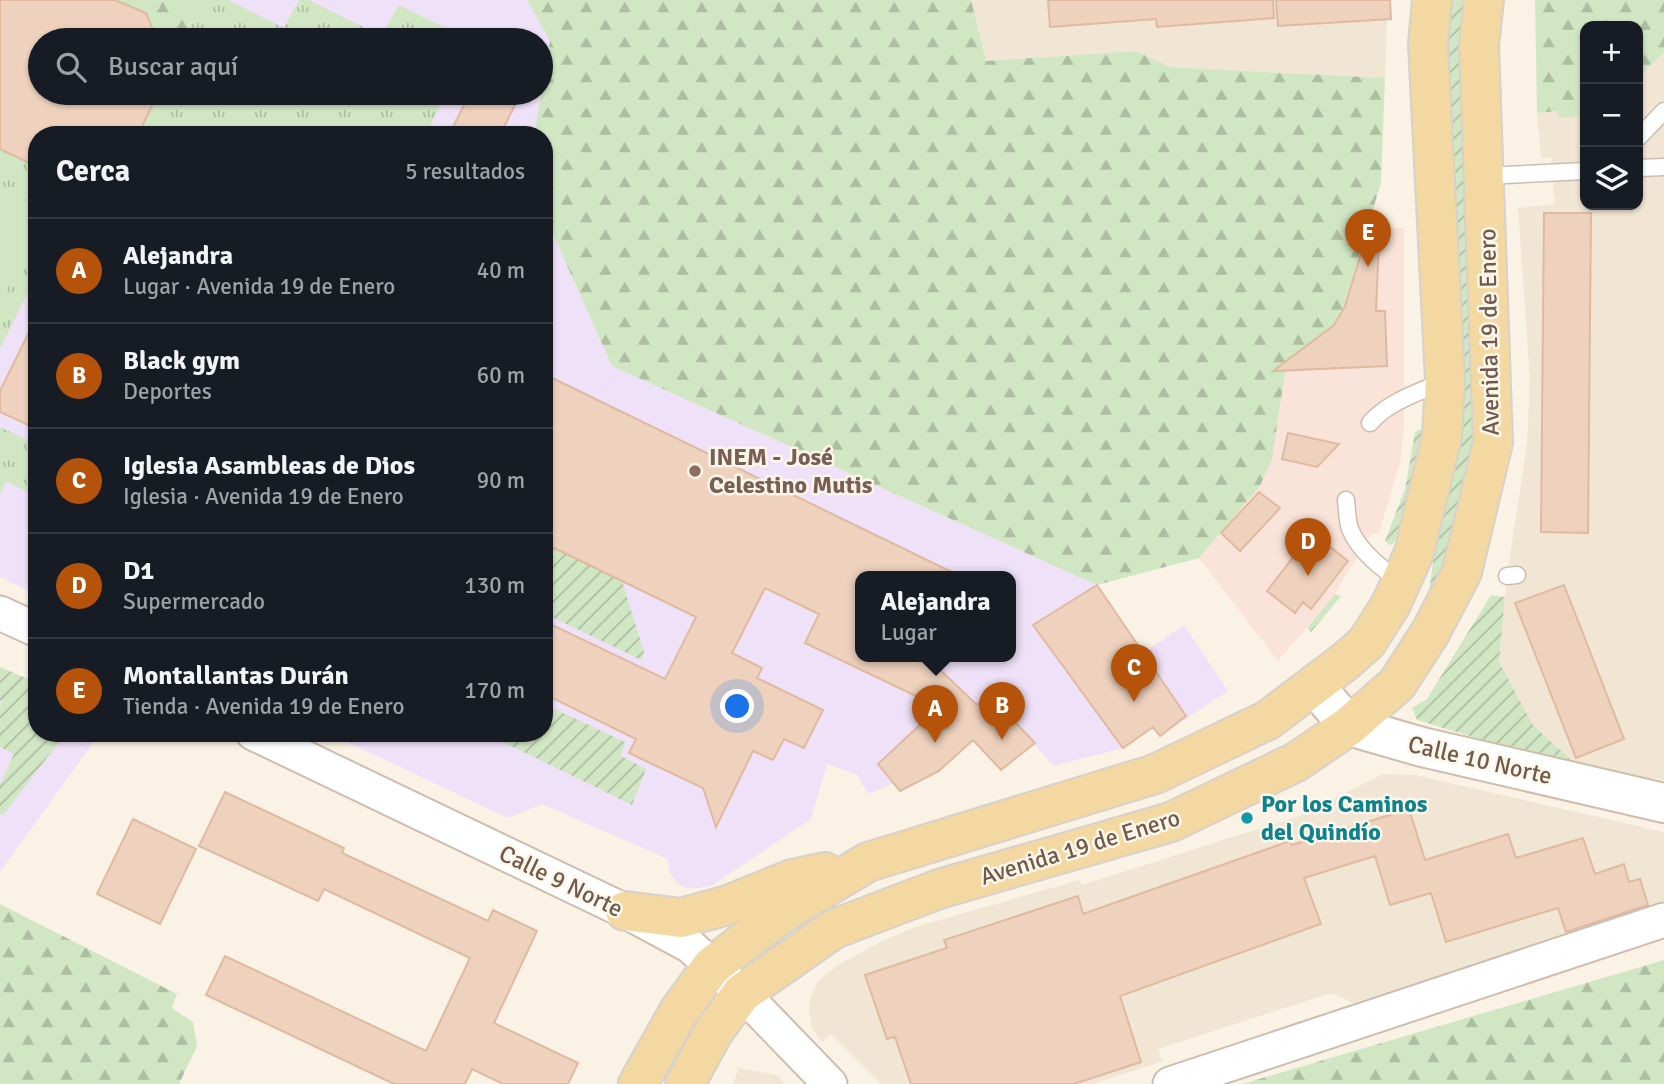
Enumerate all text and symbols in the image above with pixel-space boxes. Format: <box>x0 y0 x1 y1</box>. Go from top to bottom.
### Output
map controls <box>1580 21 1643 210</box>
button: + <box>1580 21 1643 84</box>
search box <box>28 28 553 105</box>
icon: search <box>52 48 90 86</box>
text: Buscar aquí <box>108 51 238 83</box>
button: − <box>1580 84 1643 147</box>
button: layers <box>1580 147 1643 210</box>
text: Cerca <box>56 153 130 190</box>
text: 5 resultados <box>405 157 525 186</box>
pin: E <box>1345 209 1391 267</box>
street label: Avenida 19 de Enero <box>1472 228 1506 436</box>
text: Alejandra <box>123 240 233 272</box>
text: A <box>72 256 86 285</box>
text: 40 m <box>477 256 525 285</box>
text: Lugar · Avenida 19 de Enero <box>123 272 395 301</box>
text: Black gym <box>123 345 240 377</box>
text: B <box>72 361 86 390</box>
text: 60 m <box>477 361 525 390</box>
text: Deportes <box>123 377 212 406</box>
place label: INEM - José Celestino Mutis <box>709 442 873 500</box>
text: Iglesia Asambleas de Dios <box>123 450 415 482</box>
marker: INEM - José Celestino Mutis <box>687 463 703 479</box>
text: C <box>72 466 86 495</box>
text: 90 m <box>477 466 525 495</box>
text: Iglesia · Avenida 19 de Enero <box>123 482 404 511</box>
pin: D <box>1285 518 1331 576</box>
text: D1 <box>123 555 154 587</box>
text: D <box>71 571 87 600</box>
text: 130 m <box>464 571 525 600</box>
popup <box>855 571 1016 662</box>
text: Alejandra <box>881 586 991 618</box>
text: Supermercado <box>123 587 265 616</box>
text: Lugar <box>881 618 937 647</box>
pin: C <box>1111 644 1157 702</box>
text: Montallantas Durán <box>123 660 349 692</box>
text: E <box>72 676 86 705</box>
text: 170 m <box>464 676 525 705</box>
pin: B <box>979 682 1025 740</box>
pin: A <box>912 685 958 743</box>
your location <box>720 689 754 723</box>
text: Tienda · Avenida 19 de Enero <box>123 692 404 721</box>
street label: Calle 10 Norte <box>1405 729 1555 791</box>
place label: Por los Caminos del Quindío <box>1261 789 1428 847</box>
street label: Avenida 19 de Enero <box>976 802 1184 892</box>
marker: Por los Caminos del Quindío <box>1239 810 1255 826</box>
street label: Calle 9 Norte <box>494 838 628 924</box>

